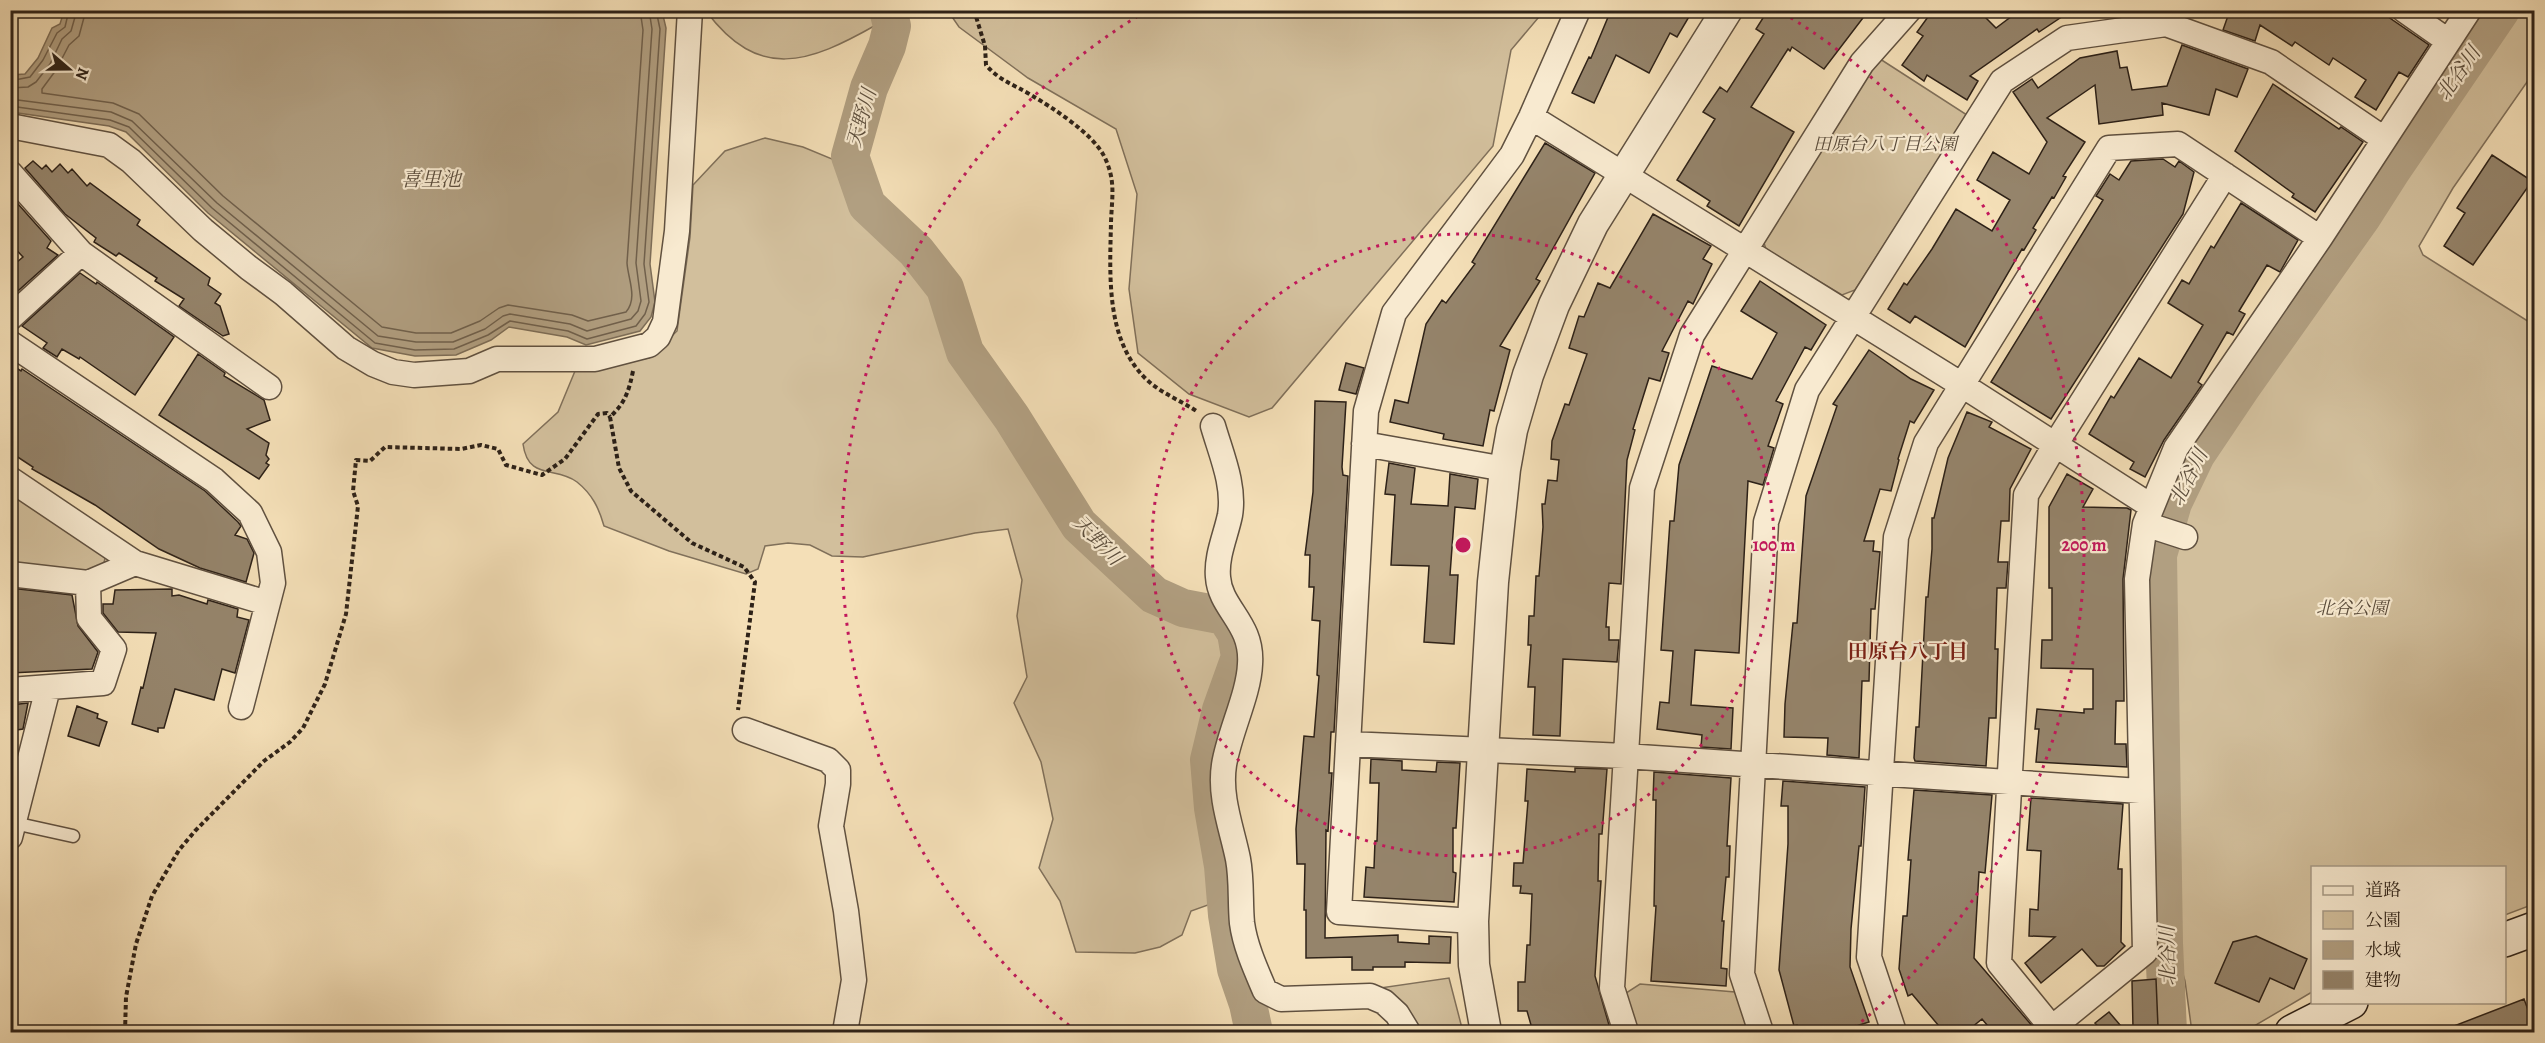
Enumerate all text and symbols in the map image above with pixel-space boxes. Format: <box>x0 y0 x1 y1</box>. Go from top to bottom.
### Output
north arrow <box>39 39 99 99</box>
water label: 北谷川 <box>2430 39 2488 106</box>
text: N <box>70 65 94 83</box>
water label: 天野川 <box>840 84 883 151</box>
park label: 田原台八丁目公園 <box>1813 132 1960 156</box>
water label: 喜里池 <box>401 166 463 193</box>
water label: 北谷川 <box>2163 443 2215 510</box>
water label: 天野川 <box>1067 509 1130 573</box>
text: 100 m <box>1753 533 1795 557</box>
text: 200 m <box>2061 533 2107 557</box>
centre of rings <box>1453 535 1473 555</box>
park label: 北谷公園 <box>2316 596 2391 620</box>
district label: 田原台八丁目 <box>1848 638 1968 665</box>
legend <box>2311 866 2506 1004</box>
text: 道路 <box>2365 878 2401 902</box>
text: 公園 <box>2365 908 2401 932</box>
water label: 北谷川 <box>2153 924 2182 986</box>
text: 水域 <box>2365 938 2401 962</box>
text: 建物 <box>2365 968 2401 992</box>

